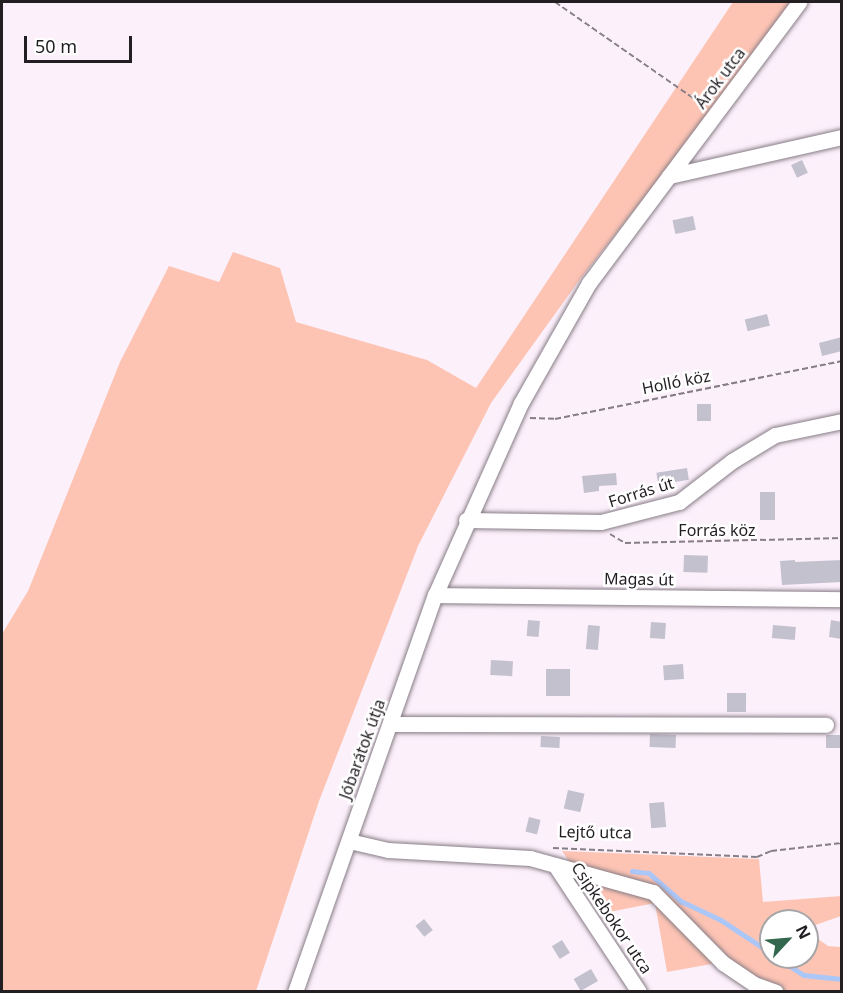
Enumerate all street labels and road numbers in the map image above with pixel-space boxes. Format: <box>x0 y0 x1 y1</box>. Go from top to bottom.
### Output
street label: Árok utca <box>691 44 749 112</box>
street label: Holló köz <box>640 366 712 398</box>
street label: Forrás út <box>606 473 676 511</box>
street label: Forrás köz <box>678 520 756 540</box>
street label: Magas út <box>604 569 674 589</box>
street label: Jóbarátok útja <box>335 696 389 802</box>
street label: Lejtő utca <box>558 822 632 842</box>
street label: Csipkebokor utca <box>568 859 656 977</box>

